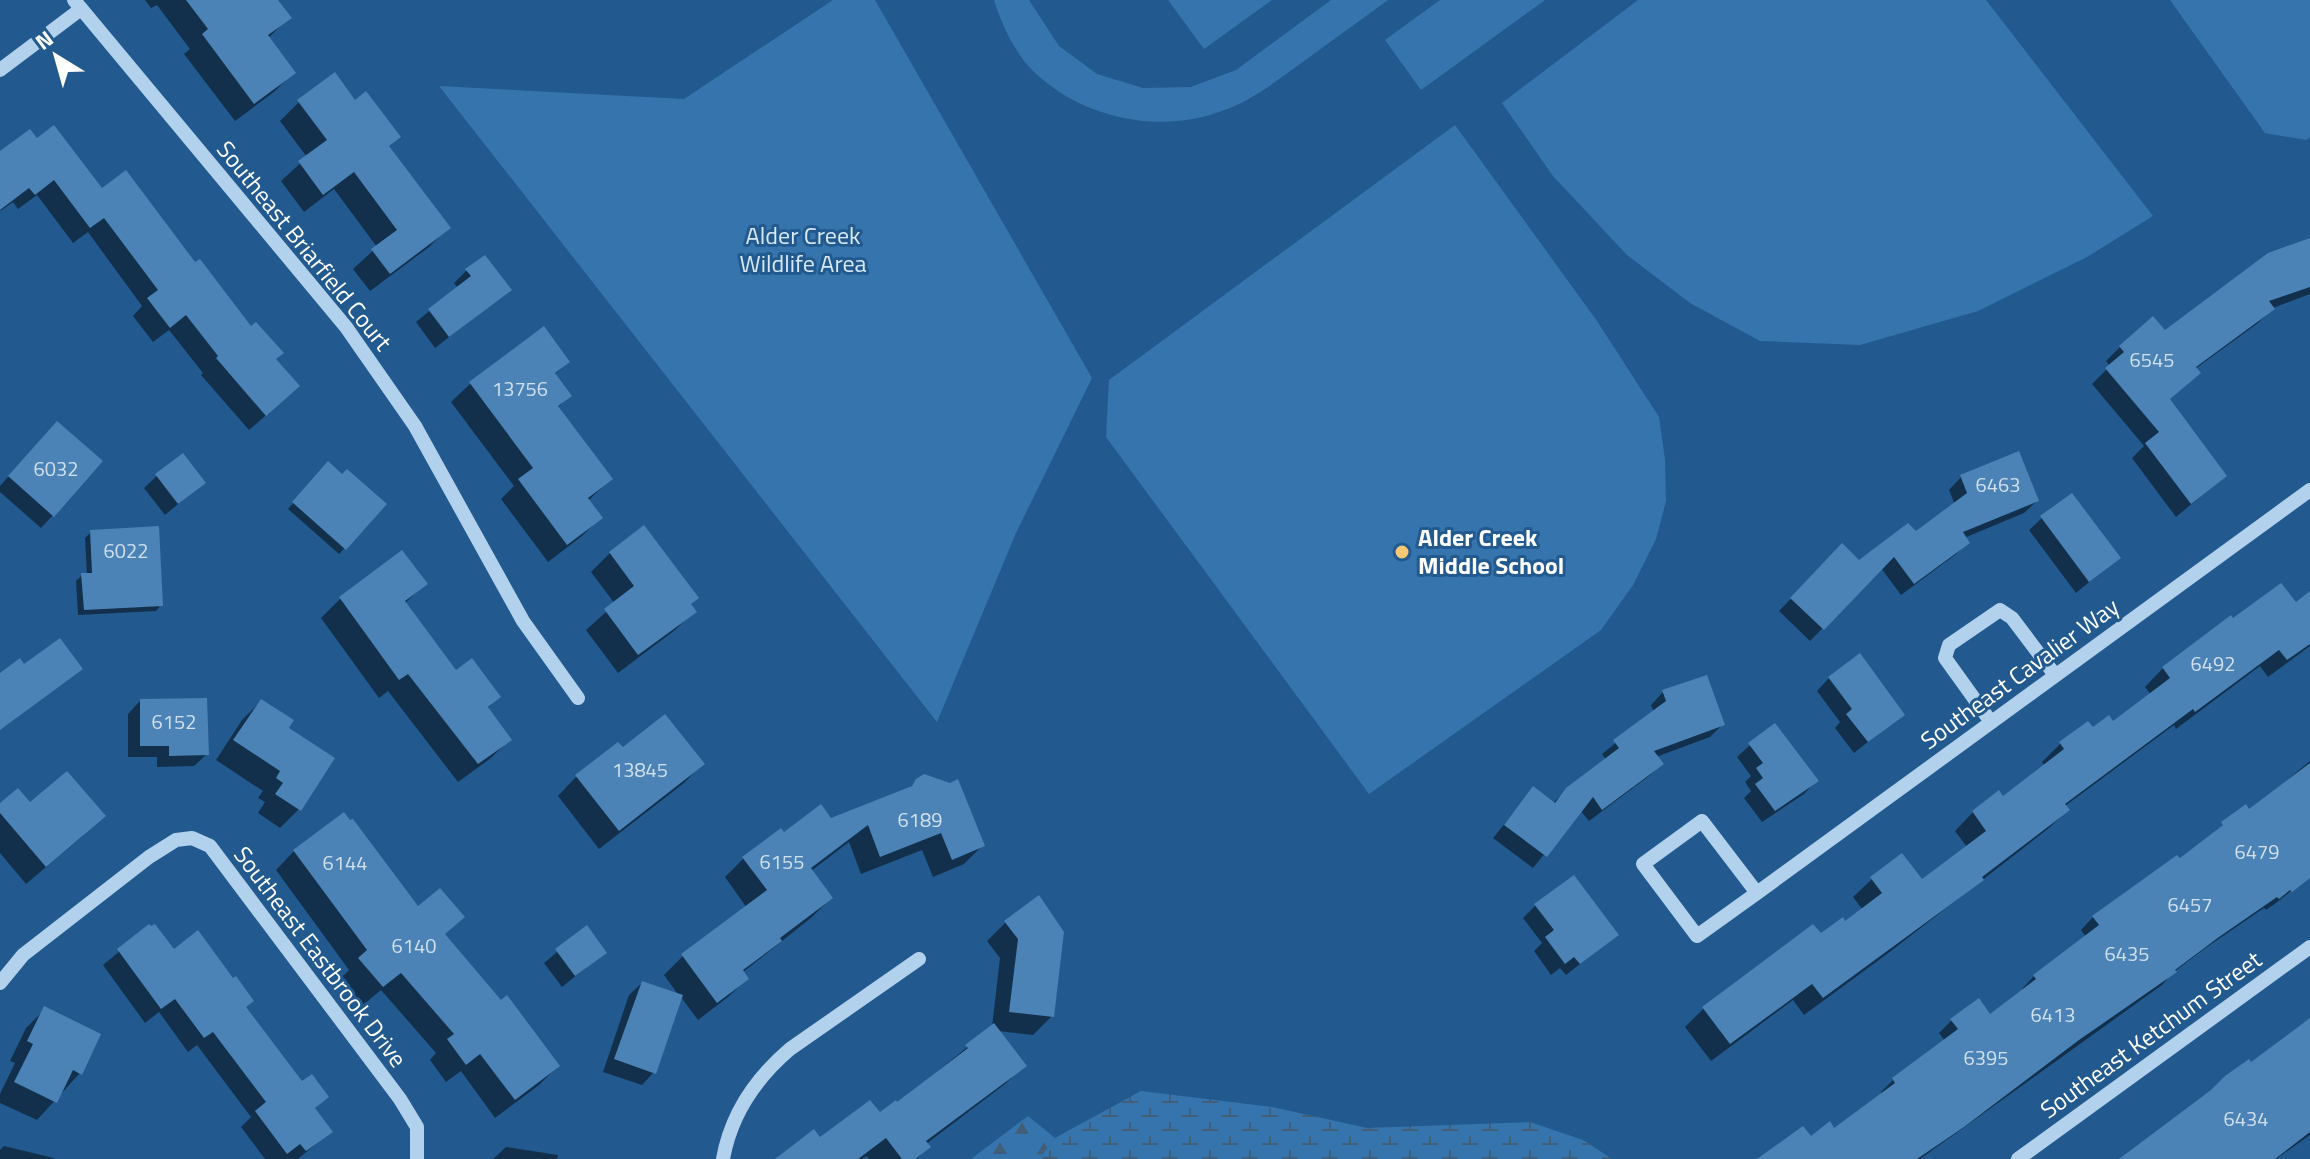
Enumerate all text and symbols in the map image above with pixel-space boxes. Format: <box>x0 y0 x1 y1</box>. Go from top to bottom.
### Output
north arrow <box>16 16 96 96</box>
text: N <box>28 22 60 58</box>
street label: Southeast Briarfield Court <box>209 133 401 359</box>
park label: Alder Creek Wildlife Area <box>739 217 867 281</box>
house number: 6545 <box>2130 344 2174 375</box>
house number: 13756 <box>492 373 548 404</box>
house number: 6032 <box>34 453 78 484</box>
house number: 6463 <box>1976 469 2020 500</box>
place label: Alder Creek Middle School <box>1418 519 1564 583</box>
house number: 6022 <box>104 535 148 566</box>
marker: Alder Creek Middle School <box>1393 543 1411 561</box>
street label: Southeast Cavalier Way <box>1913 588 2127 758</box>
house number: 6492 <box>2191 648 2235 679</box>
house number: 6152 <box>152 706 196 737</box>
house number: 13845 <box>612 754 668 785</box>
house number: 6189 <box>898 804 942 835</box>
house number: 6479 <box>2235 836 2279 867</box>
street label: Southeast Eastbrook Drive <box>226 838 416 1075</box>
house number: 6155 <box>760 846 804 877</box>
house number: 6144 <box>323 847 367 878</box>
house number: 6457 <box>2168 889 2212 920</box>
house number: 6140 <box>392 930 436 961</box>
house number: 6435 <box>2105 938 2149 969</box>
street label: Southeast Ketchum Street <box>2032 941 2269 1127</box>
house number: 6413 <box>2031 999 2075 1030</box>
house number: 6395 <box>1964 1042 2008 1073</box>
house number: 6434 <box>2224 1103 2268 1134</box>

